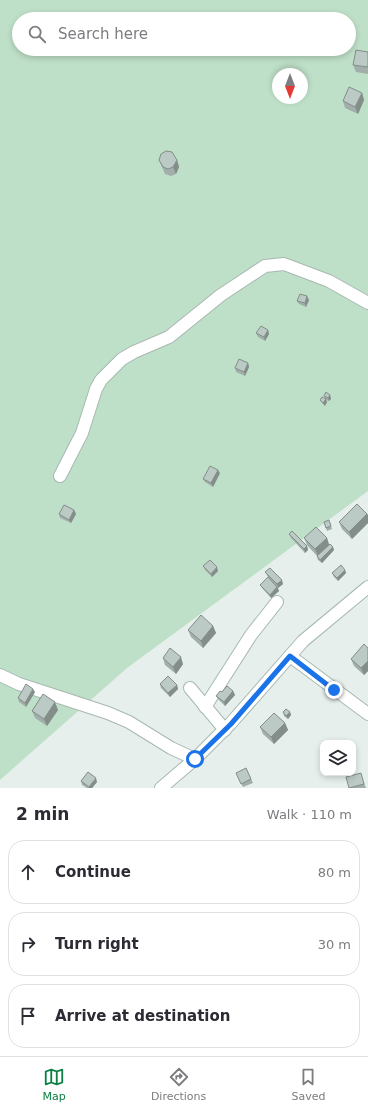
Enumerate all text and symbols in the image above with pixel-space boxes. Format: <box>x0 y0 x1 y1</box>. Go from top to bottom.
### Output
search box <box>12 12 356 56</box>
icon: search <box>26 23 48 45</box>
text: Search here <box>58 25 148 43</box>
north arrow <box>272 68 308 104</box>
route end <box>325 681 343 699</box>
map controls <box>320 740 356 776</box>
button: layers <box>320 740 356 776</box>
route start <box>186 750 204 768</box>
text: 2 min <box>16 804 69 824</box>
text: Walk · 110 m <box>267 807 352 822</box>
icon: ahead <box>17 861 39 883</box>
text: Continue <box>55 863 131 881</box>
text: 80 m <box>318 865 351 880</box>
icon: right <box>17 933 39 955</box>
text: Turn right <box>55 935 139 953</box>
text: 30 m <box>318 937 351 952</box>
icon: arrive <box>17 1005 39 1027</box>
text: Arrive at destination <box>55 1007 230 1025</box>
tab: Map <box>43 1066 66 1103</box>
tab: Directions <box>151 1066 206 1103</box>
tab: Saved <box>291 1066 325 1103</box>

